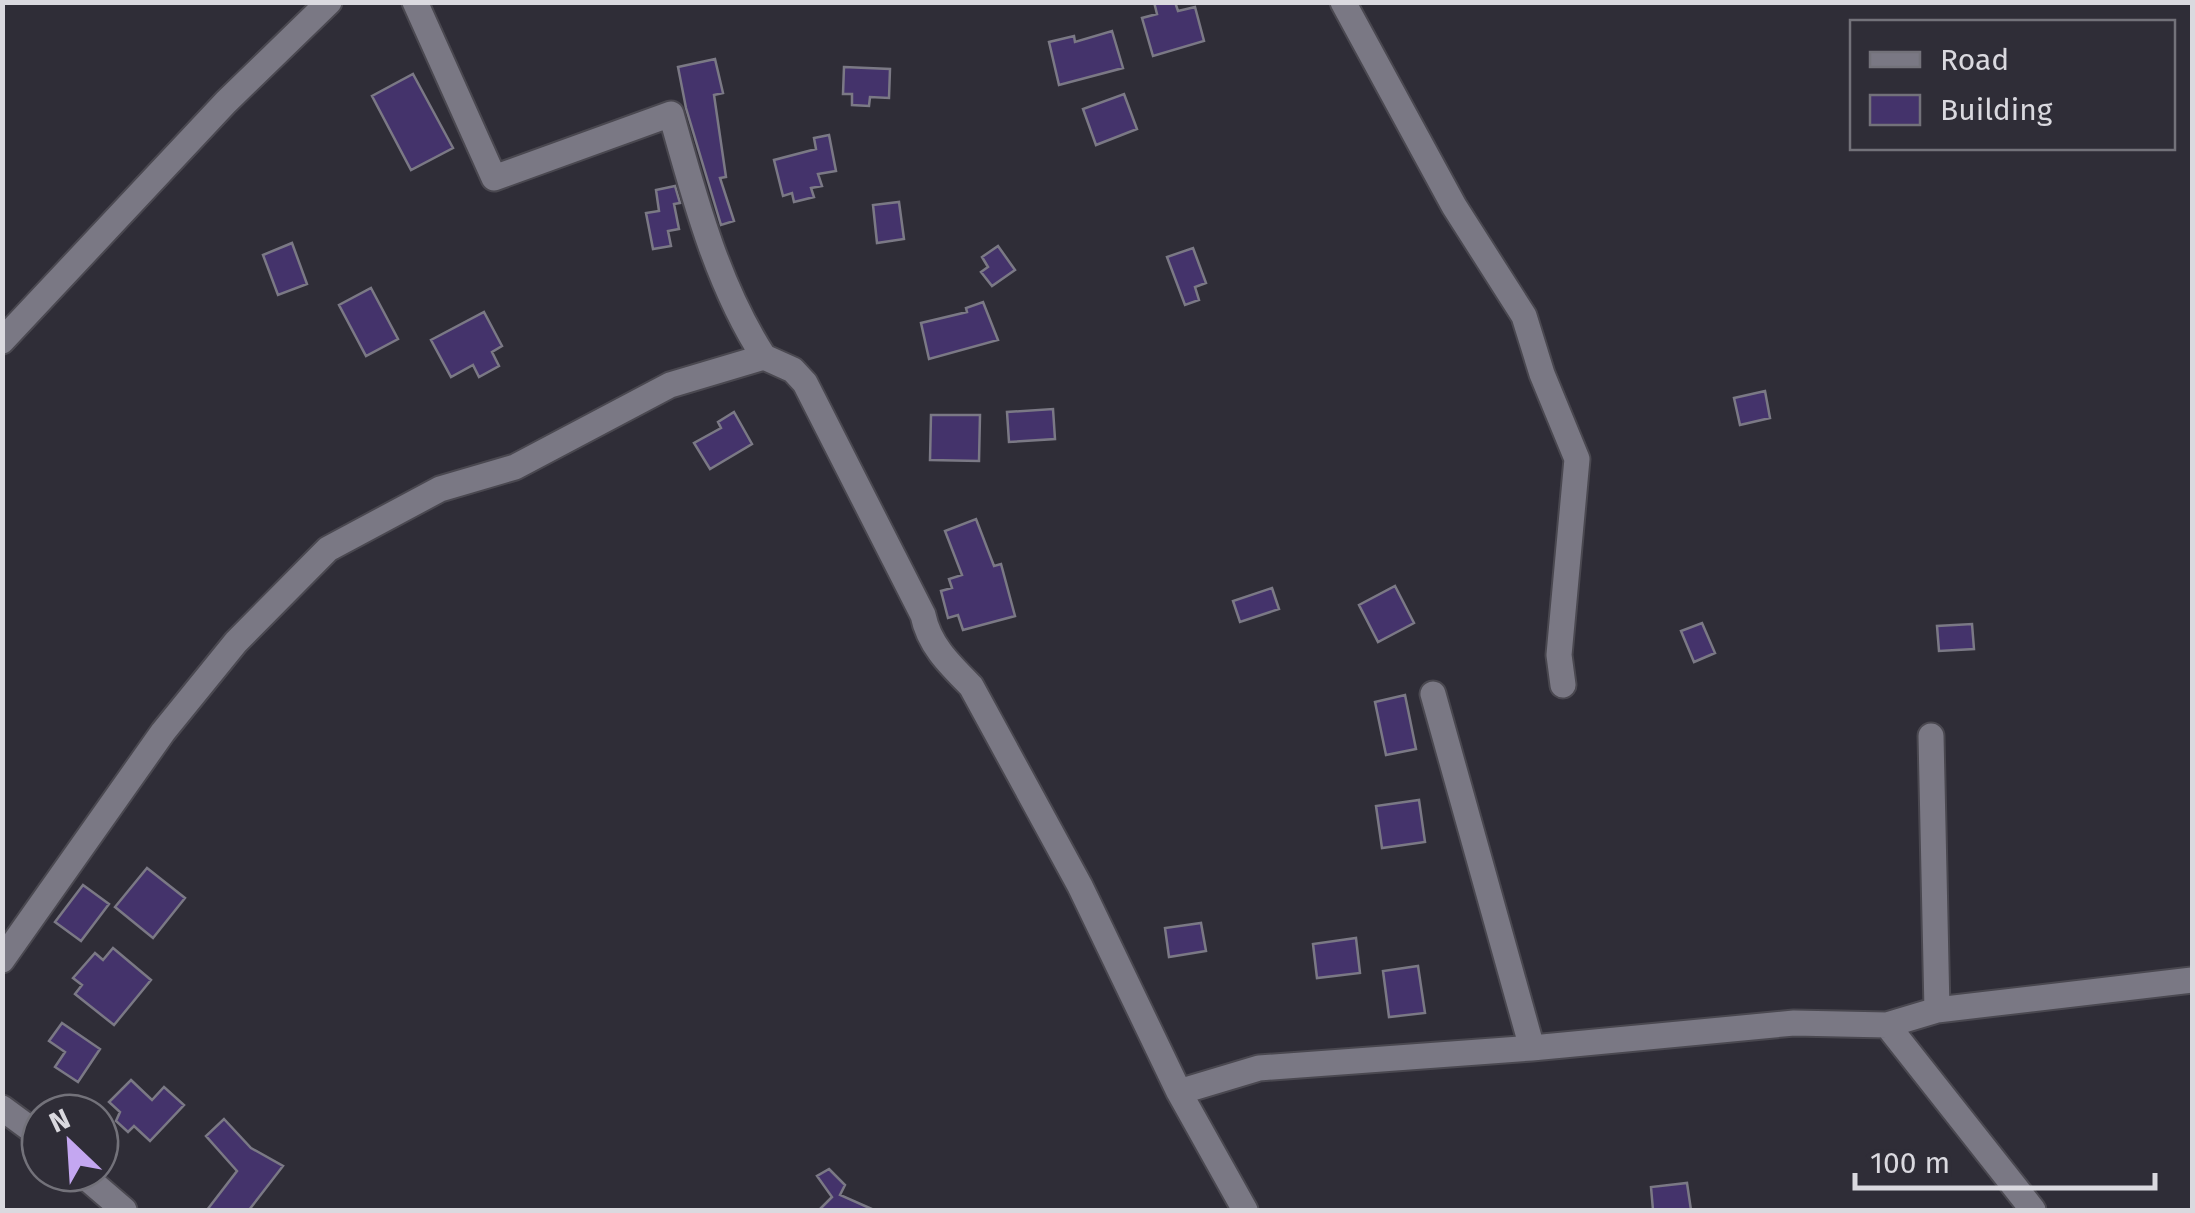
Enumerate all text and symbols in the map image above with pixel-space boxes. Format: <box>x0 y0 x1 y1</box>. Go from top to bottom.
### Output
legend <box>1850 20 2175 150</box>
text: Road <box>1940 42 2009 78</box>
text: Building <box>1940 92 2053 128</box>
north arrow <box>20 1093 120 1193</box>
text: N <box>44 1102 75 1140</box>
scale bar <box>1855 1128 2155 1190</box>
text: 100 m <box>1870 1145 1950 1181</box>

